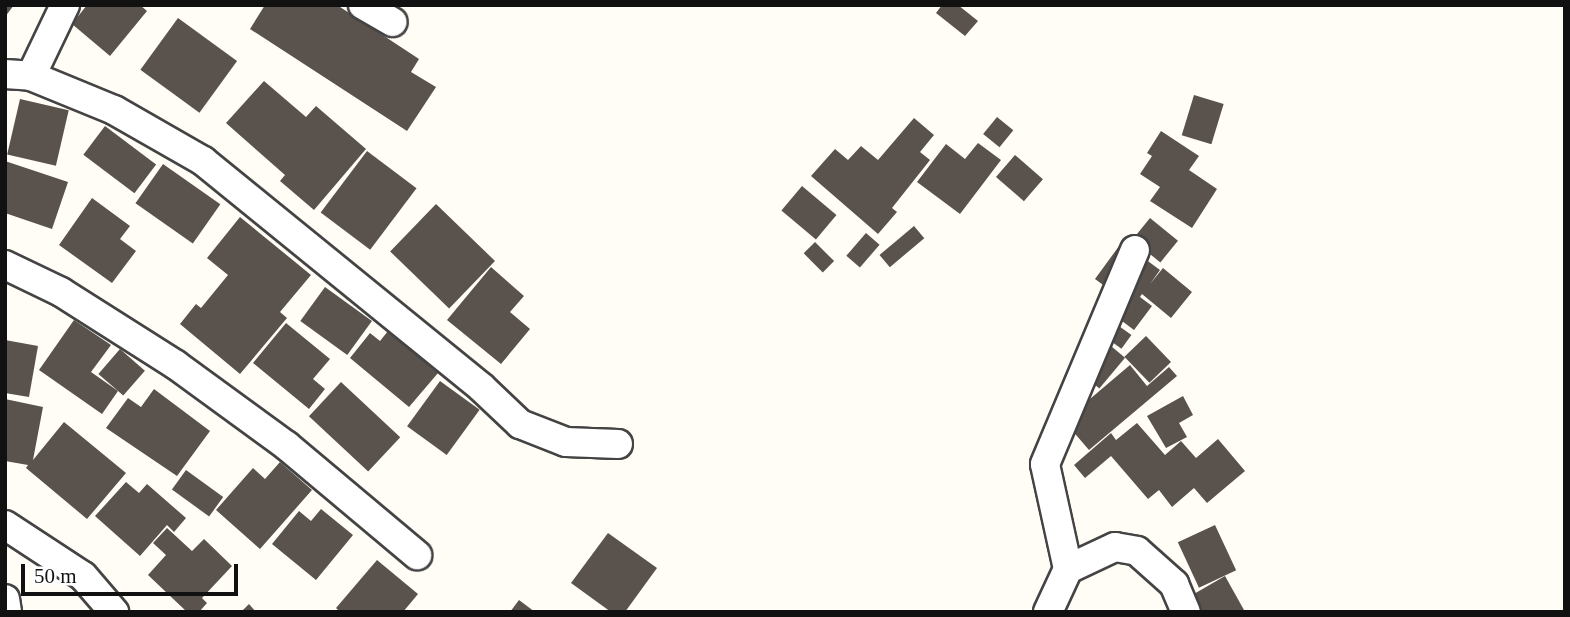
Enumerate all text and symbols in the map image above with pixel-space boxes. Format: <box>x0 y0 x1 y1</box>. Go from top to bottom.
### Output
scale bar <box>24 550 242 594</box>
text: 50 m <box>34 564 77 588</box>

